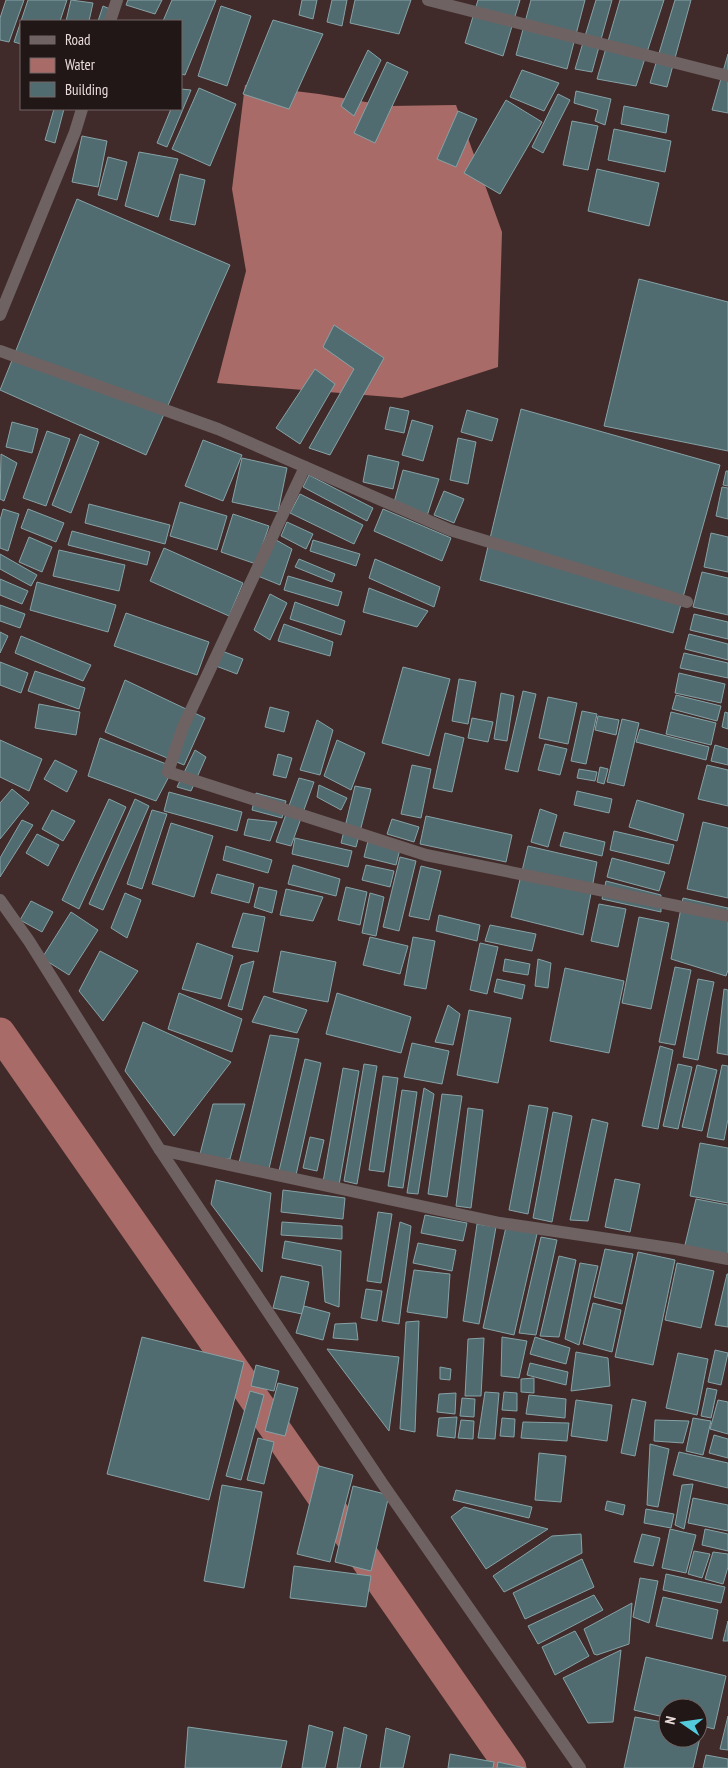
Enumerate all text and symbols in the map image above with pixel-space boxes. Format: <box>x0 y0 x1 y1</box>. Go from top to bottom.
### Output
legend <box>20 20 182 110</box>
text: Road <box>65 30 91 49</box>
text: Water <box>65 55 96 74</box>
text: Building <box>65 80 108 99</box>
north arrow <box>658 1698 708 1748</box>
text: N <box>661 1714 680 1726</box>

